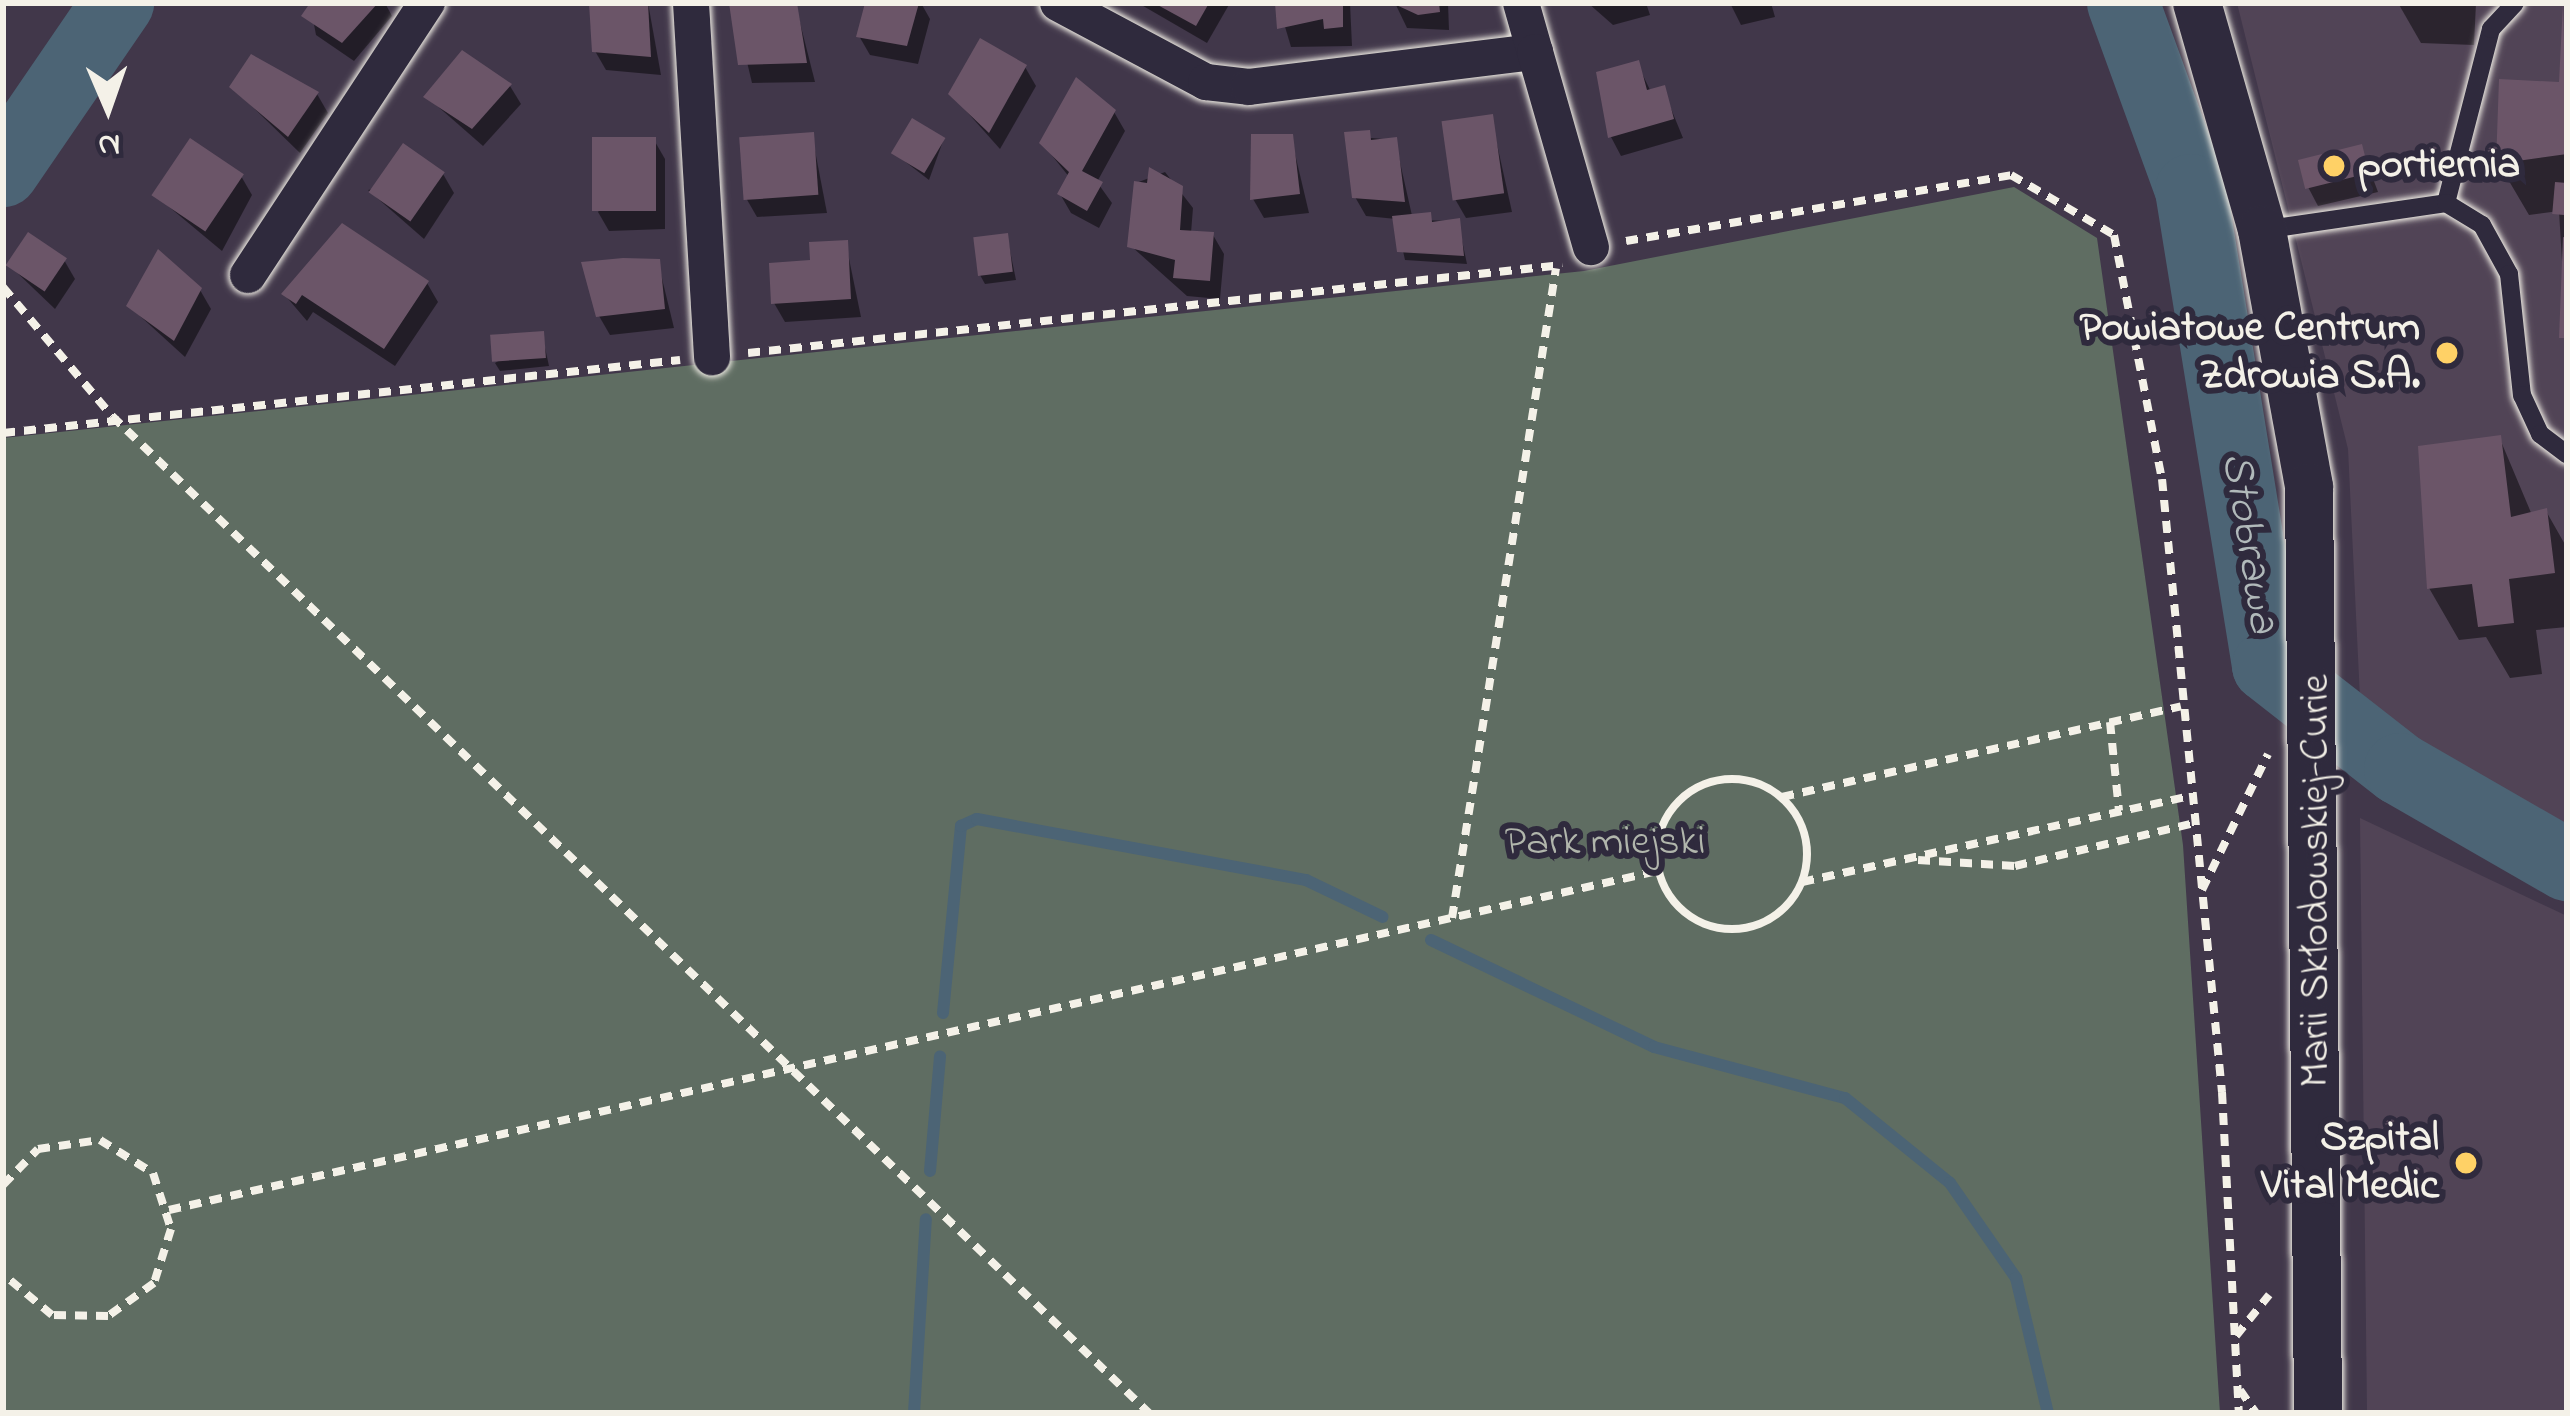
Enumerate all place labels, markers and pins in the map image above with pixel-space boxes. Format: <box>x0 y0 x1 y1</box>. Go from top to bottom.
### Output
place label: portiernia <box>2358 141 2520 191</box>
marker: portiernia <box>2321 153 2347 179</box>
place label: Powiatowe Centrum Zdrowia S.A. <box>2080 304 2420 403</box>
marker: Powiatowe Centrum Zdrowia S.A. <box>2431 337 2463 369</box>
place label: Szpital Vital Medic <box>2261 1114 2439 1212</box>
marker: Szpital Vital Medic <box>2450 1147 2482 1179</box>

